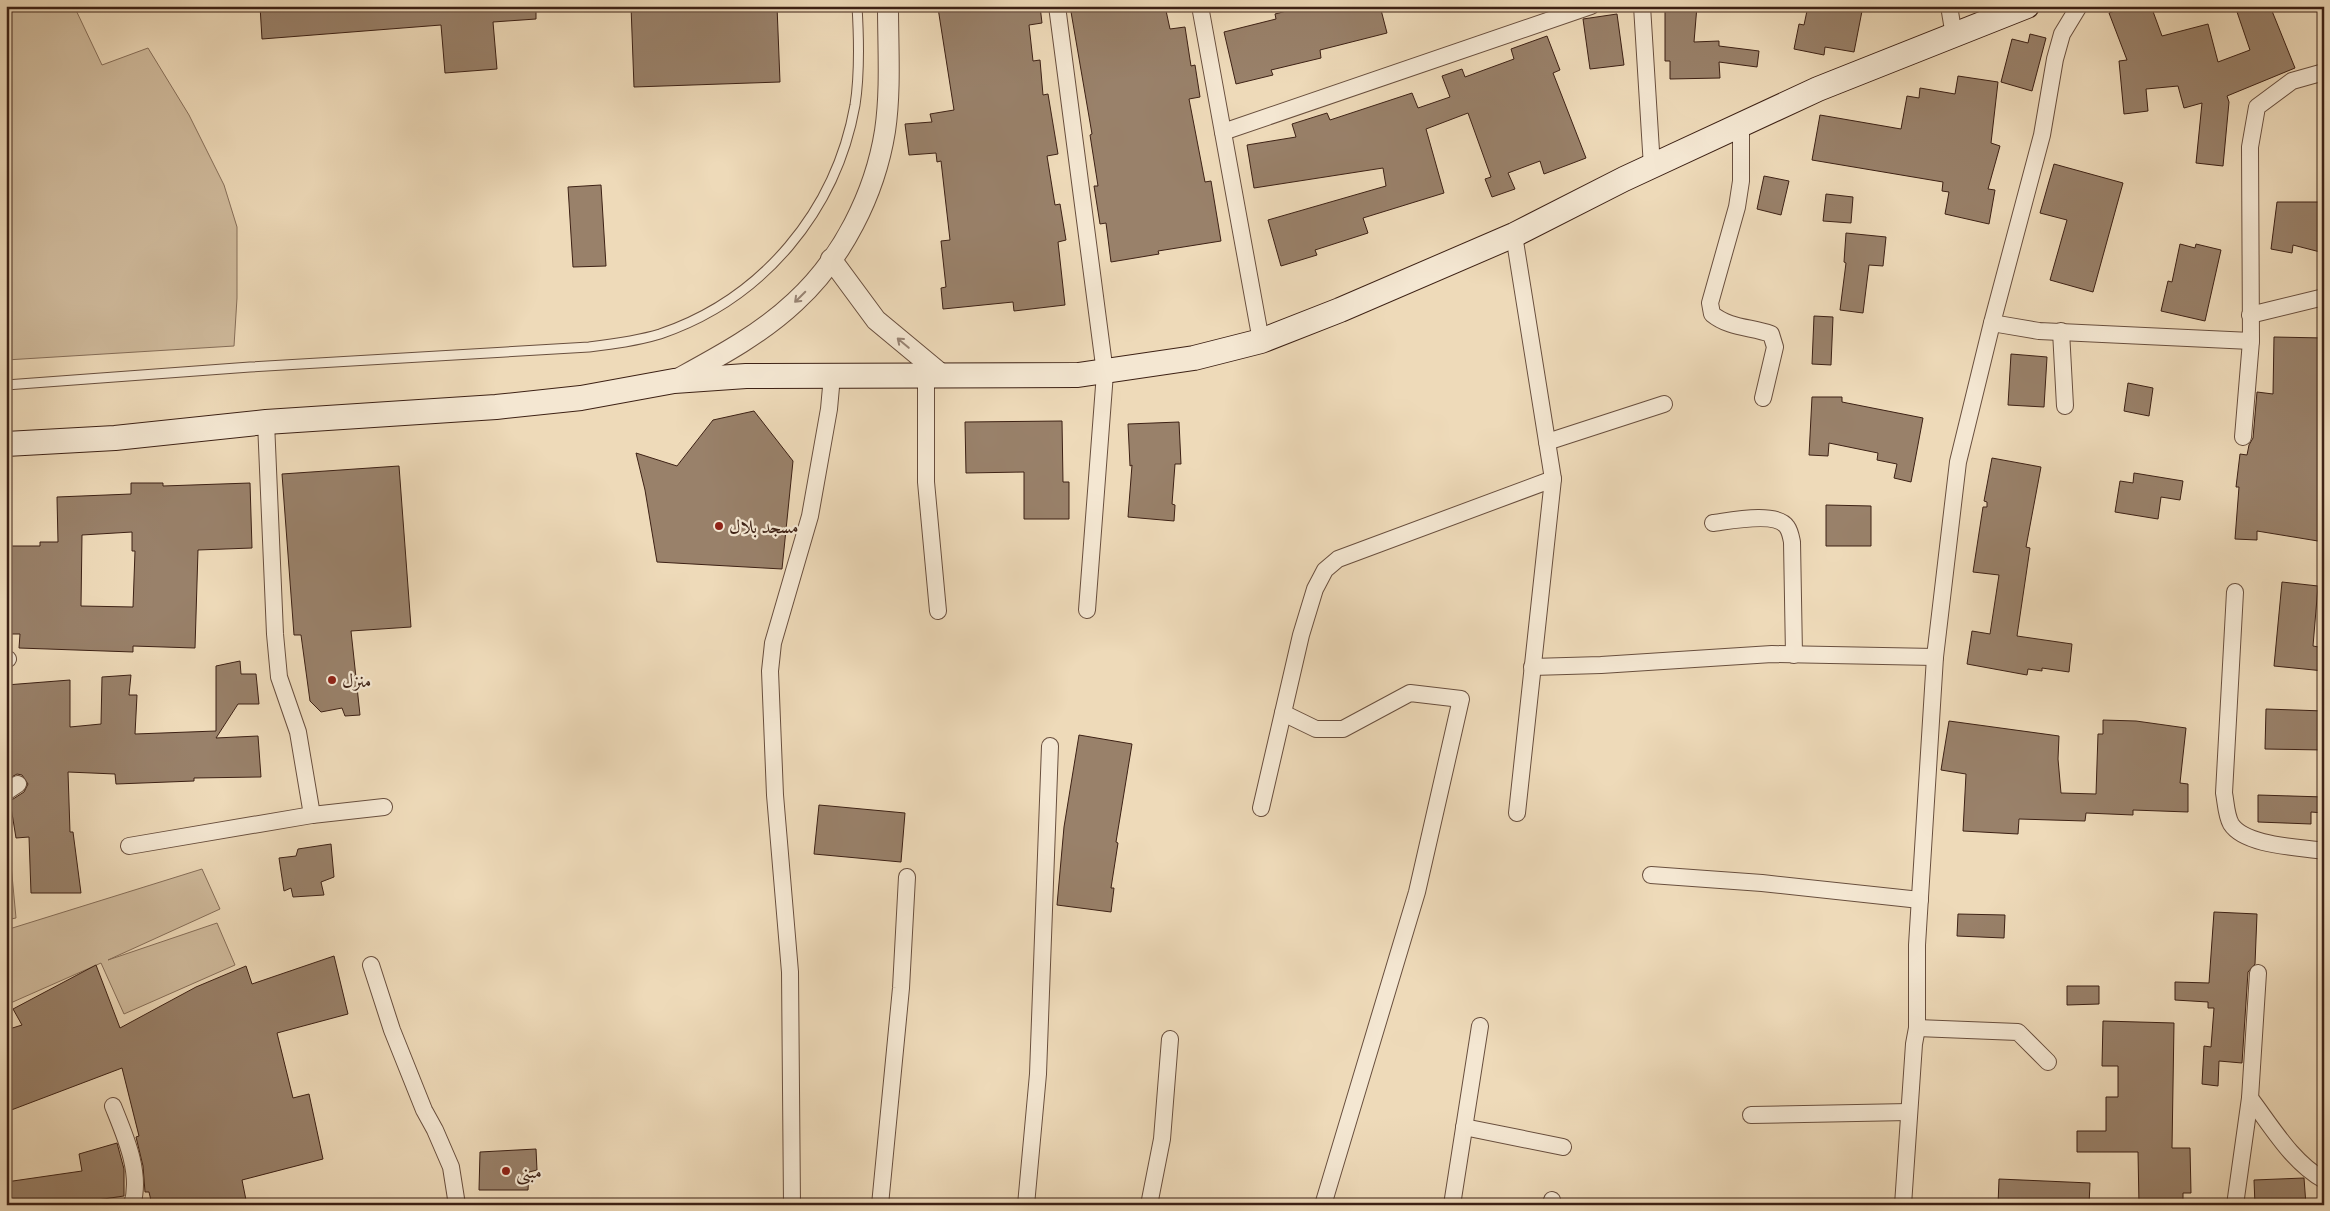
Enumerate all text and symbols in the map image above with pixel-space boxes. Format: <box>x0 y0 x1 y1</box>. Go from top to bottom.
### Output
one-way arrow <box>794 290 806 303</box>
one-way arrow <box>897 337 910 348</box>
place label: مسجد بلال <box>729 515 799 538</box>
marker: مسجد بلال <box>713 520 725 532</box>
place label: منزل <box>342 669 371 692</box>
marker: منزل <box>326 674 338 686</box>
place label: مبنى <box>516 1160 542 1185</box>
marker: مبنى <box>500 1165 512 1177</box>

